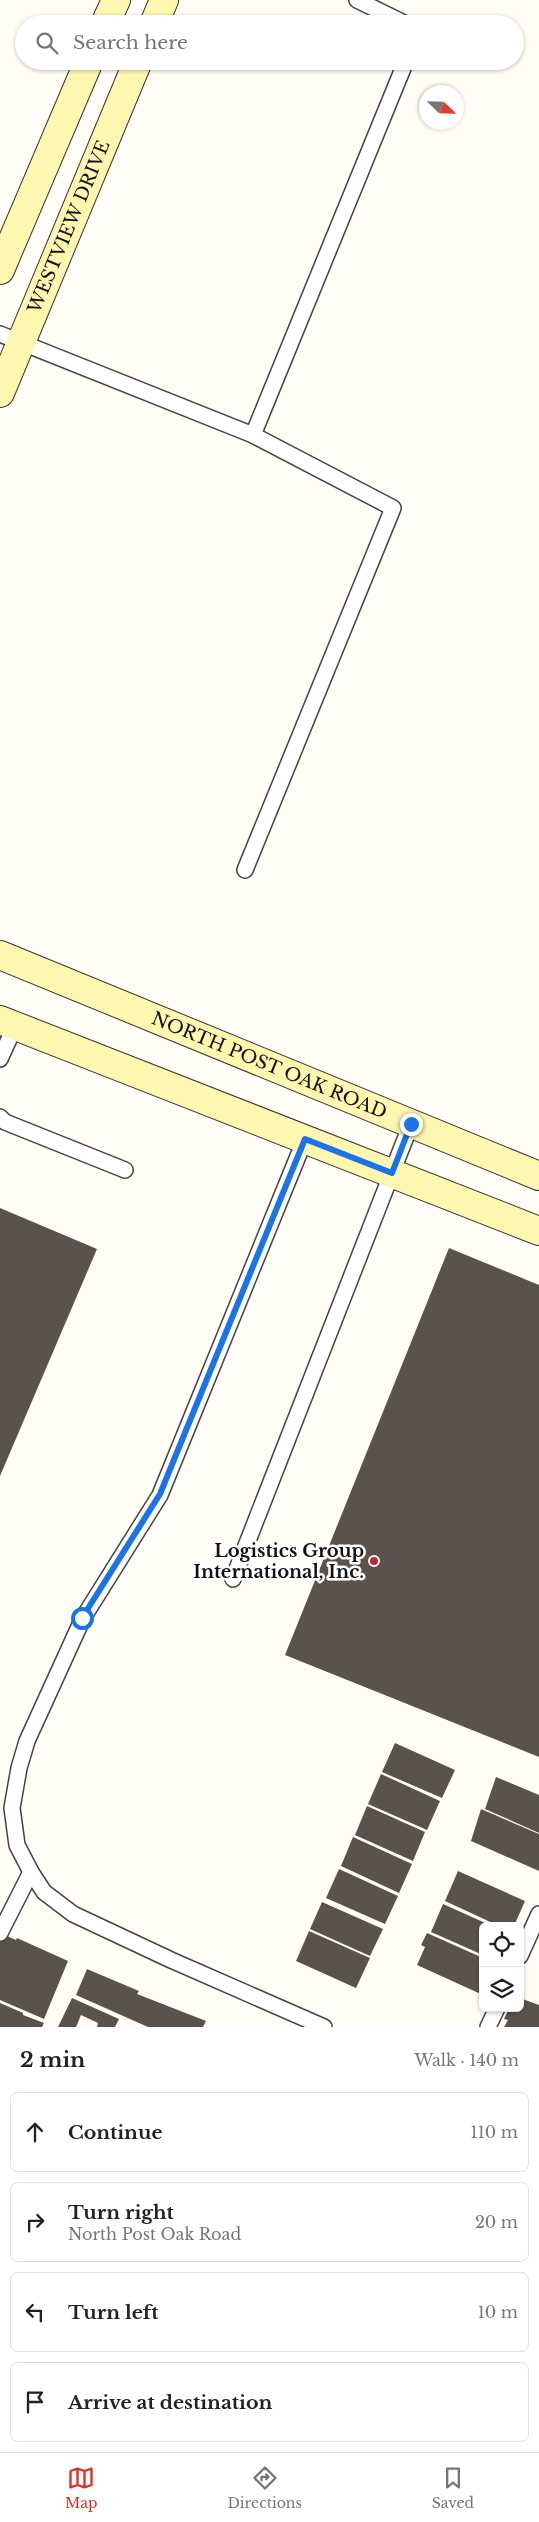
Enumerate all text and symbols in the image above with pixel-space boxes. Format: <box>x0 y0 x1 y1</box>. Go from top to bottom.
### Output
search box <box>15 15 524 70</box>
icon: search <box>33 29 61 57</box>
text: Search here <box>73 31 188 54</box>
north arrow <box>419 85 464 130</box>
street label: WESTVIEW DRIVE <box>23 137 115 317</box>
street label: NORTH POST OAK ROAD <box>148 1007 390 1123</box>
route end <box>400 1113 423 1136</box>
place label: Logistics Group International, Inc. <box>193 1540 364 1583</box>
marker: Logistics Group International, Inc. <box>368 1555 380 1567</box>
route start <box>71 1607 94 1630</box>
map controls <box>479 1922 524 2012</box>
button: locate <box>479 1922 524 1967</box>
button: layers <box>479 1967 524 2012</box>
text: 2 min <box>20 2047 85 2073</box>
text: Walk · 140 m <box>414 2050 519 2070</box>
icon: ahead <box>21 2118 49 2146</box>
text: Continue <box>68 2121 163 2144</box>
text: 110 m <box>471 2122 518 2142</box>
text: Turn right <box>68 2201 174 2224</box>
icon: right <box>21 2208 49 2236</box>
text: 20 m <box>475 2212 518 2232</box>
text: North Post Oak Road <box>68 2224 241 2244</box>
icon: left <box>21 2298 49 2326</box>
text: Turn left <box>68 2301 159 2324</box>
text: 10 m <box>478 2302 518 2322</box>
icon: arrive <box>21 2388 49 2416</box>
text: Arrive at destination <box>68 2391 272 2414</box>
tab: Map <box>65 2464 98 2512</box>
tab: Directions <box>227 2464 302 2512</box>
tab: Saved <box>432 2464 474 2512</box>

